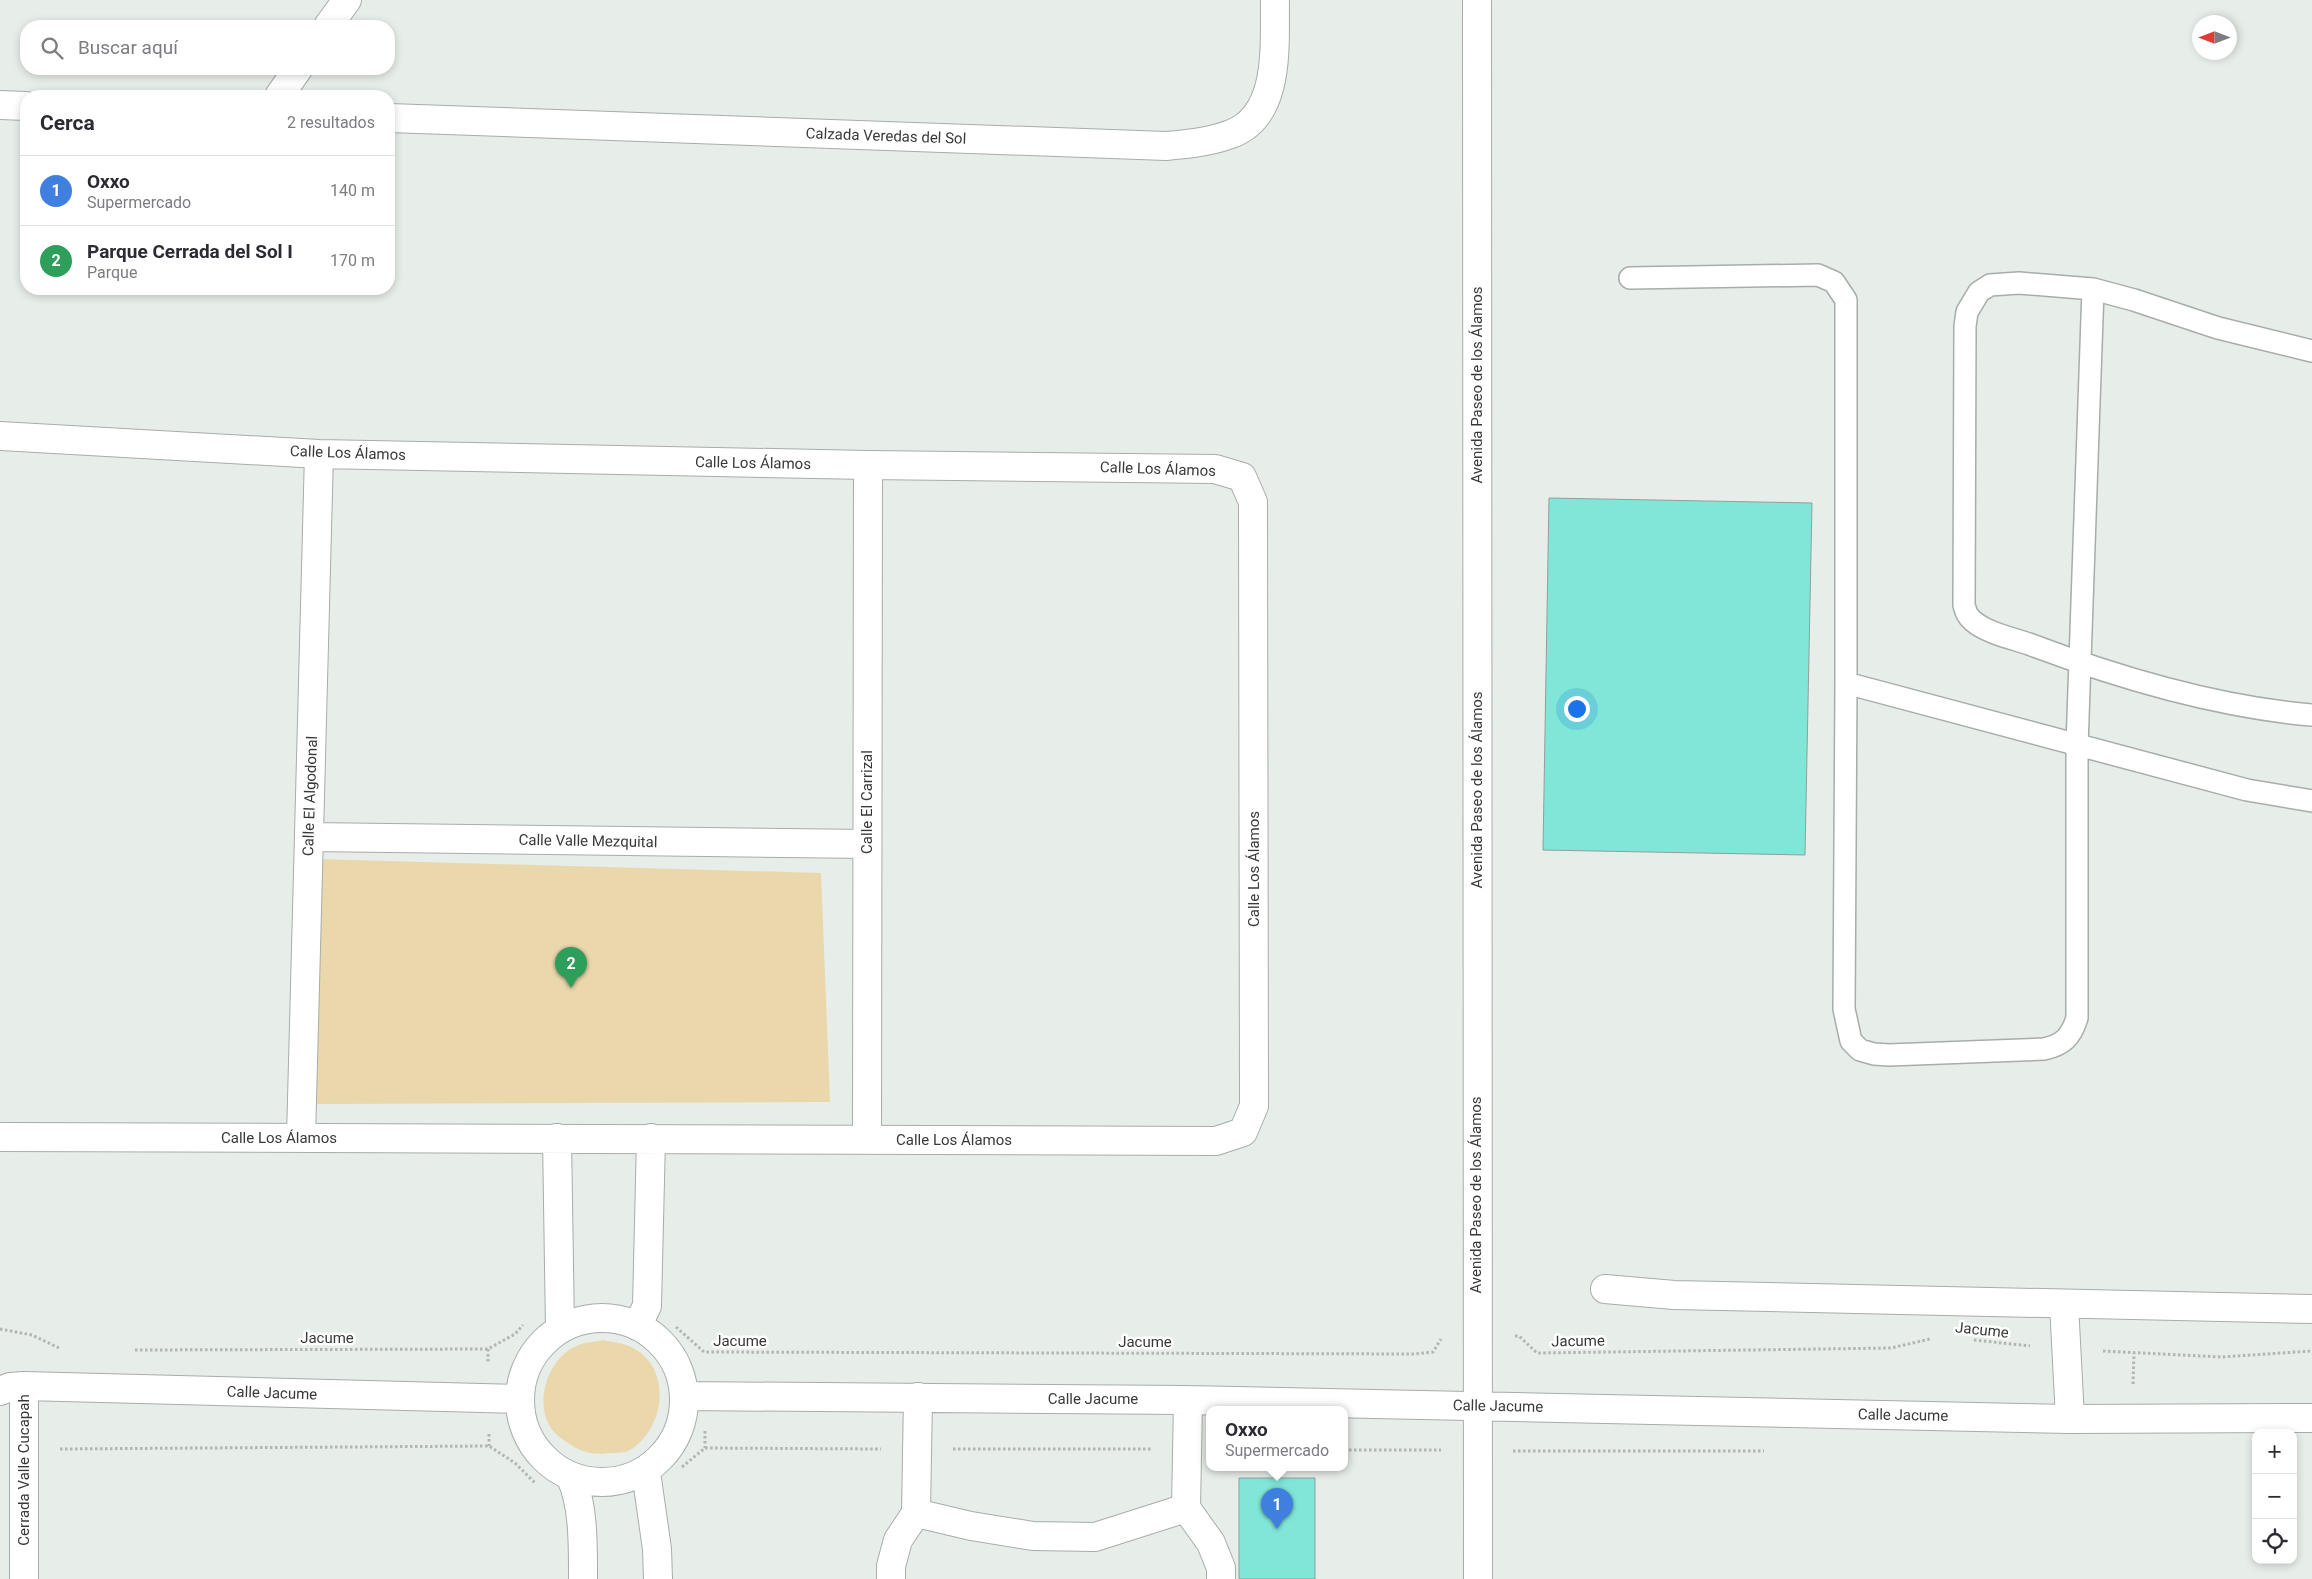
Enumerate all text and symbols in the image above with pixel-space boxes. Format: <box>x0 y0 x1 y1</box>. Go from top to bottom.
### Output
north arrow <box>2192 15 2237 60</box>
search box <box>20 20 395 75</box>
icon: search <box>38 34 66 62</box>
text: Buscar aquí <box>78 36 178 59</box>
text: Cerca <box>40 111 95 135</box>
text: 2 resultados <box>287 113 375 132</box>
street label: Calzada Veredas del Sol <box>805 124 967 148</box>
text: Oxxo <box>87 170 130 193</box>
text: 1 <box>51 181 61 200</box>
text: 140 m <box>330 181 375 200</box>
text: Supermercado <box>87 193 191 212</box>
text: Parque Cerrada del Sol I <box>87 240 293 263</box>
text: 2 <box>51 251 61 270</box>
text: 170 m <box>330 251 375 270</box>
text: Parque <box>87 263 137 282</box>
street label: Avenida Paseo de los Álamos <box>1468 286 1486 484</box>
street label: Calle Los Álamos <box>290 442 406 464</box>
street label: Calle Los Álamos <box>695 453 811 473</box>
street label: Calle Los Álamos <box>1100 458 1216 480</box>
street label: Avenida Paseo de los Álamos <box>1468 691 1486 889</box>
your location <box>1564 696 1590 722</box>
street label: Calle El Algodonal <box>299 736 321 856</box>
street label: Calle El Carrizal <box>858 750 876 854</box>
street label: Calle Los Álamos <box>1245 811 1263 927</box>
street label: Calle Valle Mezquital <box>518 831 658 851</box>
pin: 2 <box>555 947 587 988</box>
street label: Avenida Paseo de los Álamos <box>1467 1096 1485 1294</box>
street label: Calle Los Álamos <box>221 1129 337 1147</box>
street label: Calle Los Álamos <box>896 1131 1012 1149</box>
street label: Jacume <box>1954 1318 2010 1342</box>
street label: Jacume <box>300 1329 354 1347</box>
street label: Jacume <box>713 1332 767 1350</box>
street label: Jacume <box>1551 1332 1605 1350</box>
street label: Jacume <box>1118 1333 1172 1351</box>
street label: Calle Jacume <box>226 1382 318 1404</box>
street label: Calle Jacume <box>1048 1390 1138 1408</box>
street label: Cerrada Valle Cucapah <box>15 1394 33 1546</box>
street label: Calle Jacume <box>1453 1396 1543 1416</box>
street label: Calle Jacume <box>1858 1405 1948 1425</box>
popup <box>1206 1406 1348 1471</box>
text: Oxxo <box>1225 1418 1268 1441</box>
map controls <box>2252 1429 2297 1564</box>
button: + <box>2252 1429 2297 1474</box>
text: Supermercado <box>1225 1441 1329 1460</box>
button: − <box>2252 1474 2297 1519</box>
pin: 1 <box>1261 1488 1293 1529</box>
button: locate <box>2252 1519 2297 1564</box>

